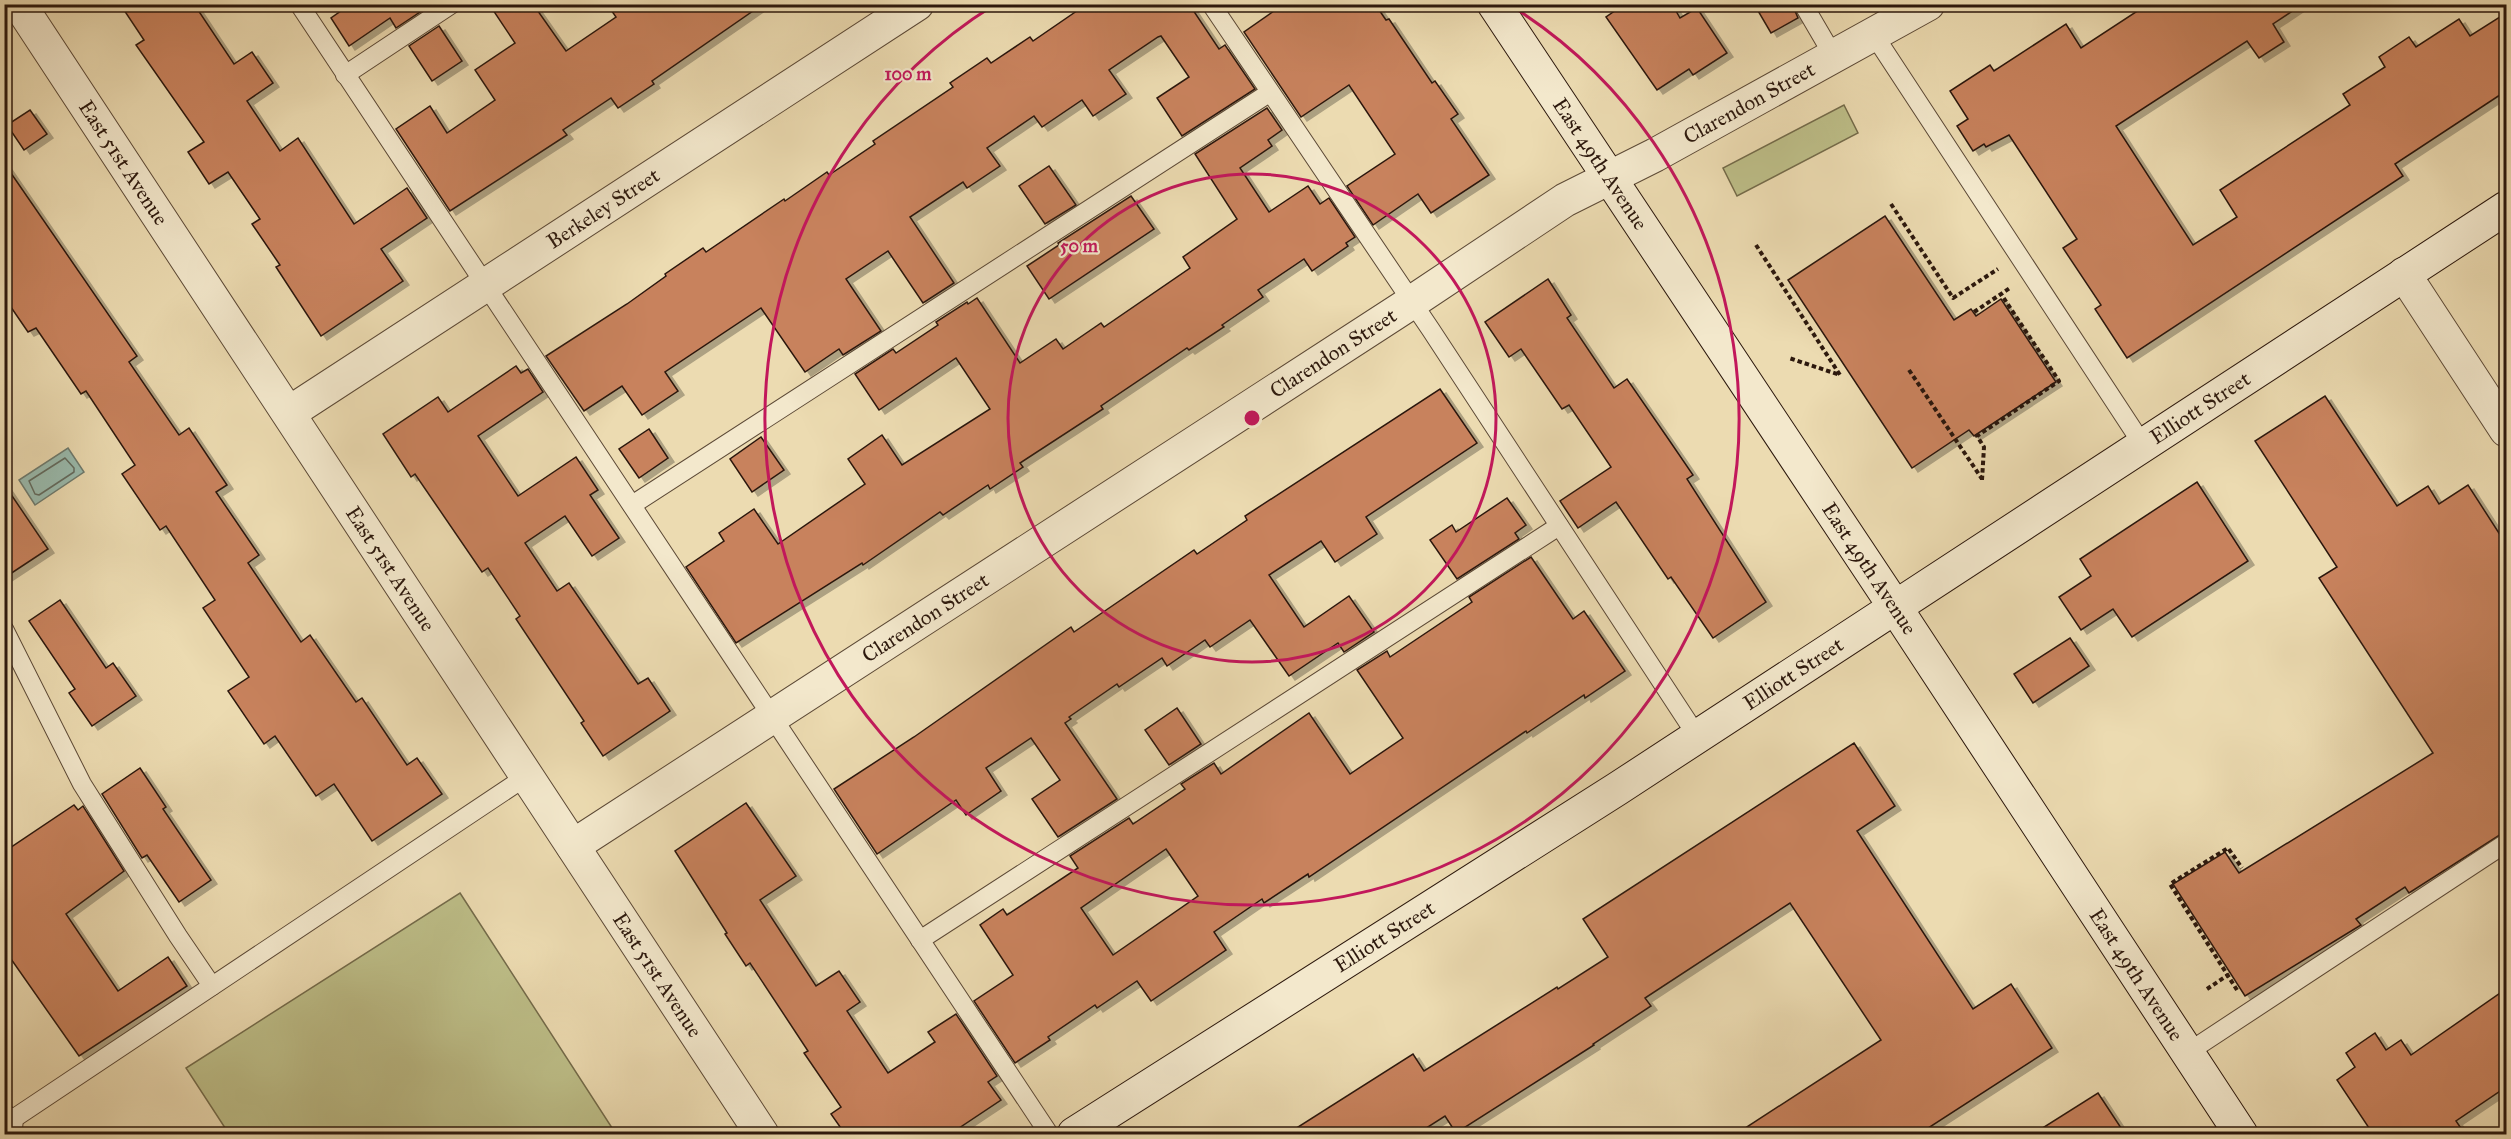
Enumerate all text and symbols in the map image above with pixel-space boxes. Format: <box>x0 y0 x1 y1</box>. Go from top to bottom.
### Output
street label: Clarendon Street <box>1679 56 1820 150</box>
text: 100 m <box>885 63 932 85</box>
street label: East 49th Avenue <box>1547 93 1654 235</box>
street label: East 51st Avenue <box>73 95 174 230</box>
street label: Berkeley Street <box>542 162 665 255</box>
text: 50 m <box>1060 235 1099 257</box>
street label: Clarendon Street <box>1265 302 1402 404</box>
street label: Elliott Street <box>2145 365 2256 450</box>
centre of rings <box>1242 408 1262 428</box>
street label: East 49th Avenue <box>1816 498 1923 640</box>
street label: East 51st Avenue <box>340 501 441 636</box>
street label: Clarendon Street <box>857 567 994 668</box>
street label: Elliott Street <box>1738 631 1849 716</box>
street label: Elliott Street <box>1329 895 1440 978</box>
street label: East 49th Avenue <box>2083 903 2189 1046</box>
street label: East 51st Avenue <box>607 907 708 1043</box>

